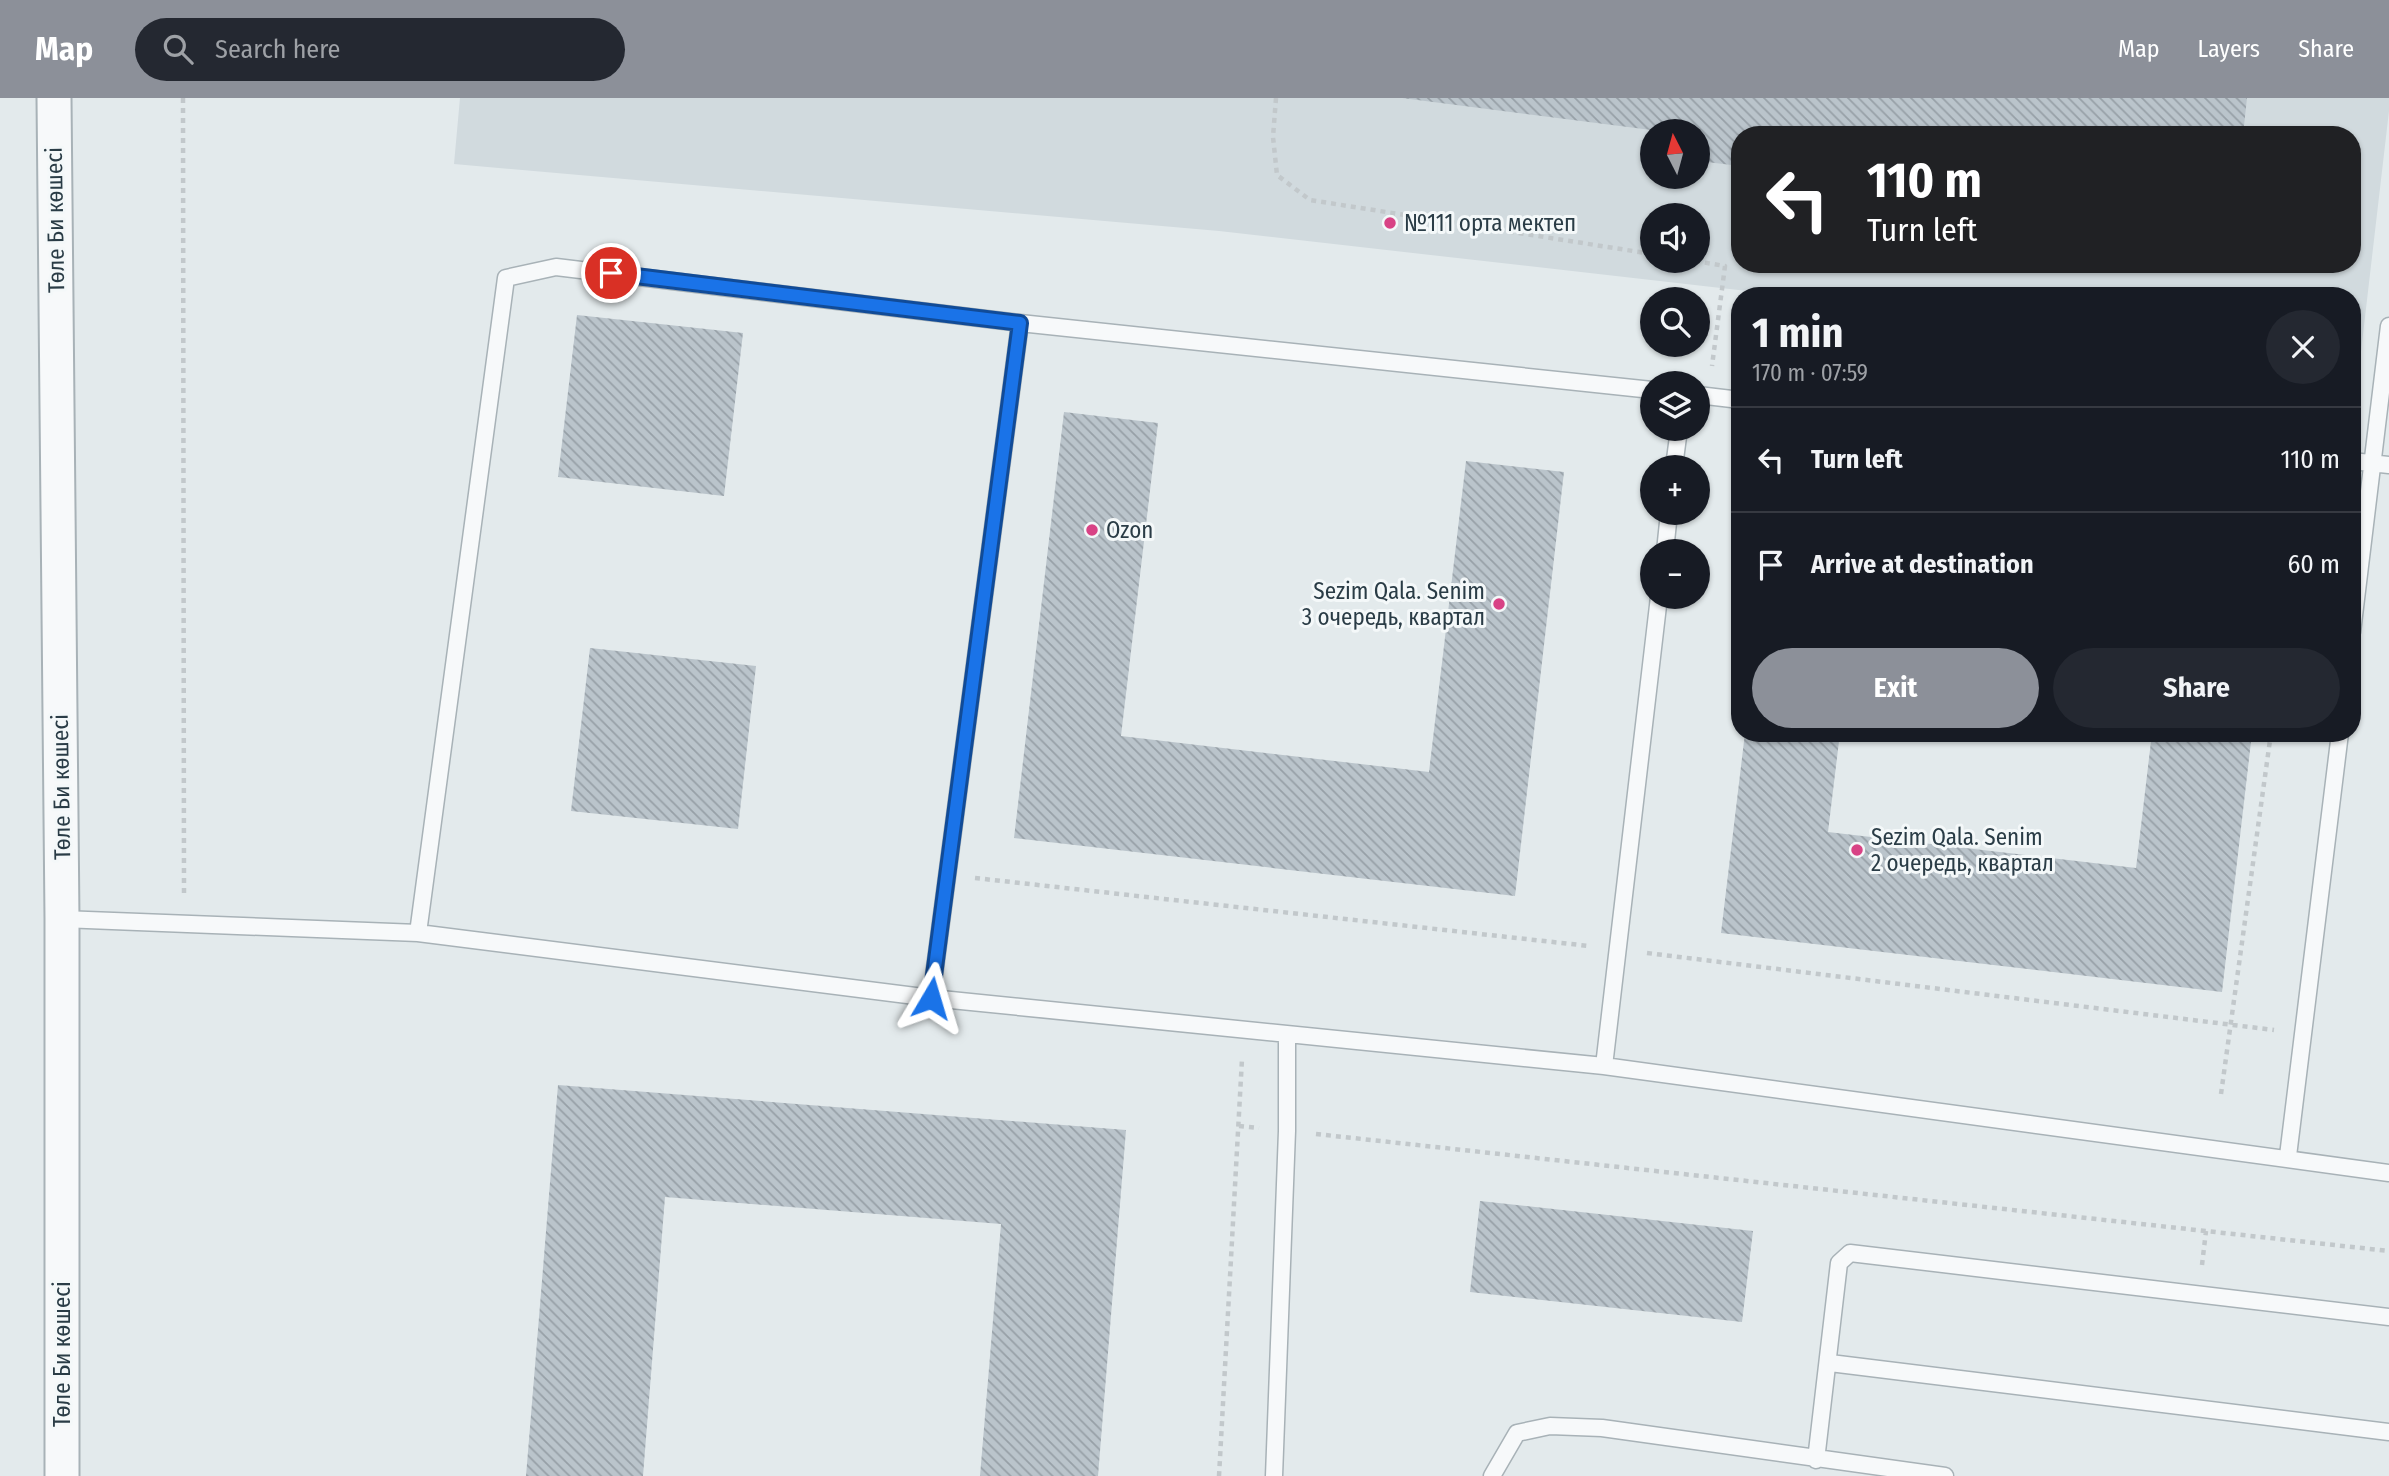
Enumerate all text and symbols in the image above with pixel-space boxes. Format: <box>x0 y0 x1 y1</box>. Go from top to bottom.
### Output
search box <box>135 18 625 81</box>
text: Map <box>35 29 93 69</box>
icon: search <box>159 30 197 68</box>
text: Search here <box>215 34 340 65</box>
text: Map <box>2118 35 2160 63</box>
text: Layers <box>2198 35 2260 63</box>
text: Share <box>2298 35 2354 63</box>
north arrow <box>1640 119 1710 189</box>
map controls <box>1640 119 1710 609</box>
street label: Төле Би көшесі <box>40 147 70 293</box>
text: 110 m <box>1867 151 1982 210</box>
icon: left <box>1752 154 1843 245</box>
button: sound <box>1640 203 1710 273</box>
place label: №111 орта мектеп <box>1404 209 1576 237</box>
text: Turn left <box>1867 211 1977 249</box>
marker: №111 орта мектеп <box>1382 215 1398 231</box>
pin <box>581 243 641 303</box>
icon: arrive <box>592 254 630 292</box>
button: search <box>1640 287 1710 357</box>
text: 1 min <box>1752 308 1843 358</box>
button: close <box>2266 310 2340 384</box>
text: 170 m · 07:59 <box>1752 359 1868 387</box>
button: layers <box>1640 371 1710 441</box>
icon: left <box>1752 441 1790 479</box>
text: Turn left <box>1811 444 1903 475</box>
text: 110 m <box>2280 444 2340 475</box>
button: + <box>1640 455 1710 525</box>
place label: Ozon <box>1106 516 1153 544</box>
marker: Ozon <box>1084 522 1100 538</box>
button: − <box>1640 539 1710 609</box>
icon: arrive <box>1752 546 1790 584</box>
text: Arrive at destination <box>1811 549 2034 580</box>
text: 60 m <box>2287 549 2340 580</box>
place label: Sezim Qala. Senim 3 очередь, квартал <box>1302 577 1485 631</box>
marker: Sezim Qala. Senim 3 очередь, квартал <box>1491 596 1507 612</box>
button: Exit <box>1752 648 2039 728</box>
button: Share <box>2053 648 2340 728</box>
street label: Төле Би көшесі <box>46 714 76 860</box>
place label: Sezim Qala. Senim 2 очередь, квартал <box>1871 823 2054 877</box>
marker: Sezim Qala. Senim 2 очередь, квартал <box>1849 842 1865 858</box>
position arrow <box>894 961 968 1035</box>
street label: Төле Би көшесі <box>48 1281 76 1427</box>

